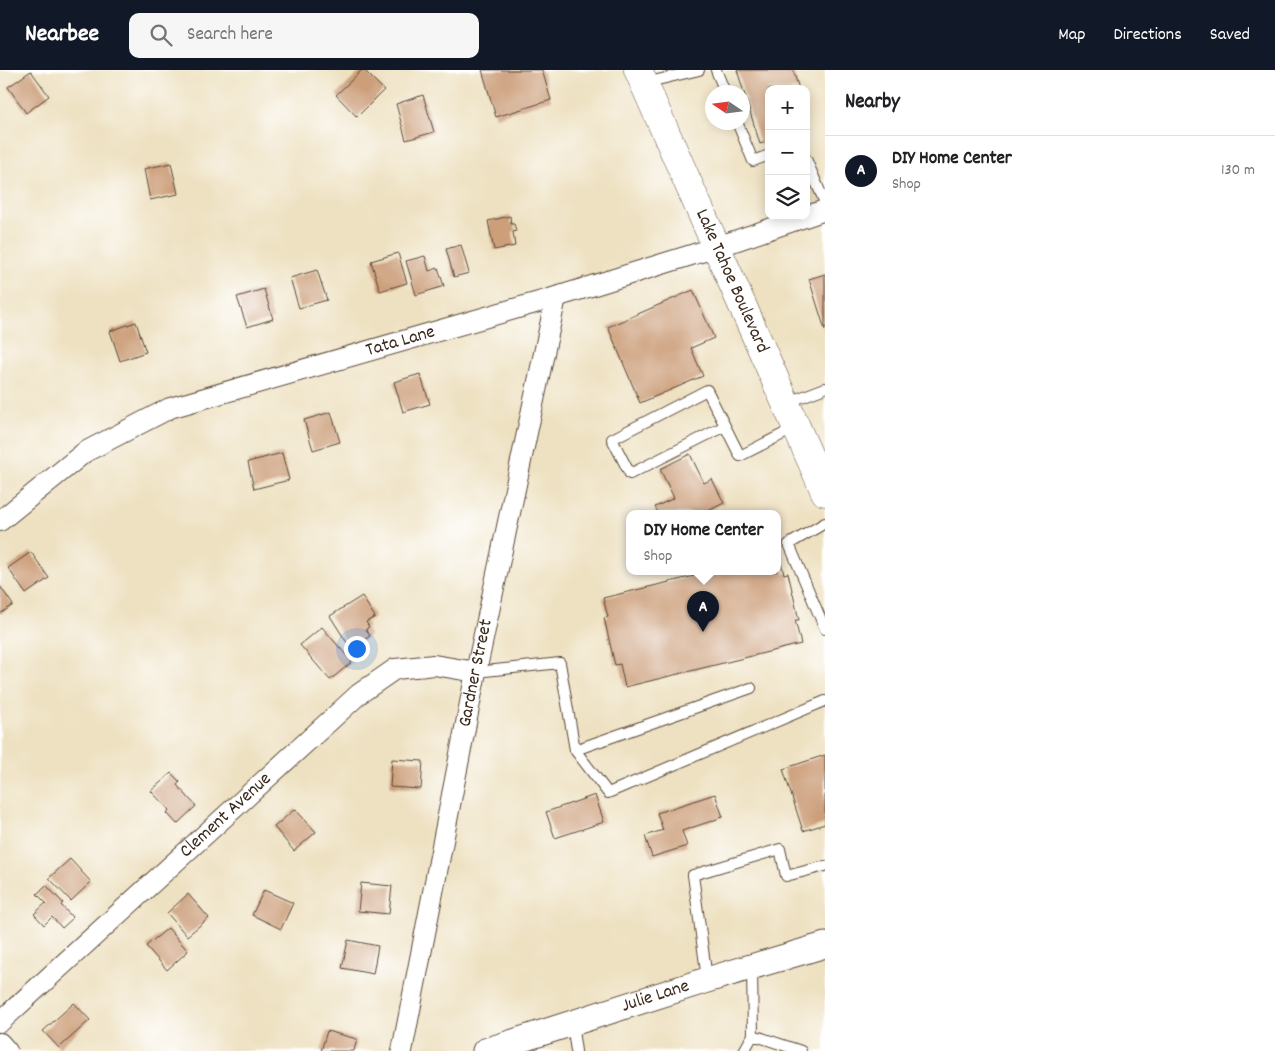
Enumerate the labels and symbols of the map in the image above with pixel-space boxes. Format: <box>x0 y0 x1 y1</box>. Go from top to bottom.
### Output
north arrow <box>705 85 750 130</box>
street label: Lake Tahoe Boulevard <box>688 205 775 358</box>
street label: Tata Lane <box>363 319 438 364</box>
pin: A <box>687 591 719 632</box>
street label: Gardner Street <box>452 617 500 729</box>
your location <box>344 636 370 662</box>
street label: Clement Avenue <box>174 767 278 865</box>
street label: Julie Lane <box>618 973 693 1020</box>

